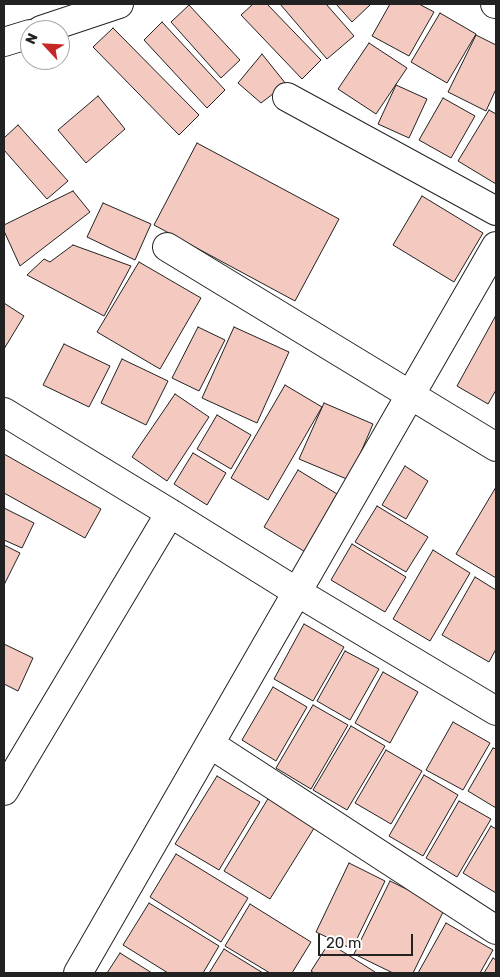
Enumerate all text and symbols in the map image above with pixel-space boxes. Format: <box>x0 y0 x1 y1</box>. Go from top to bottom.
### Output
north arrow <box>20 20 70 70</box>
text: N <box>22 31 42 47</box>
scale bar <box>320 924 415 956</box>
text: 20 m <box>326 934 361 952</box>

